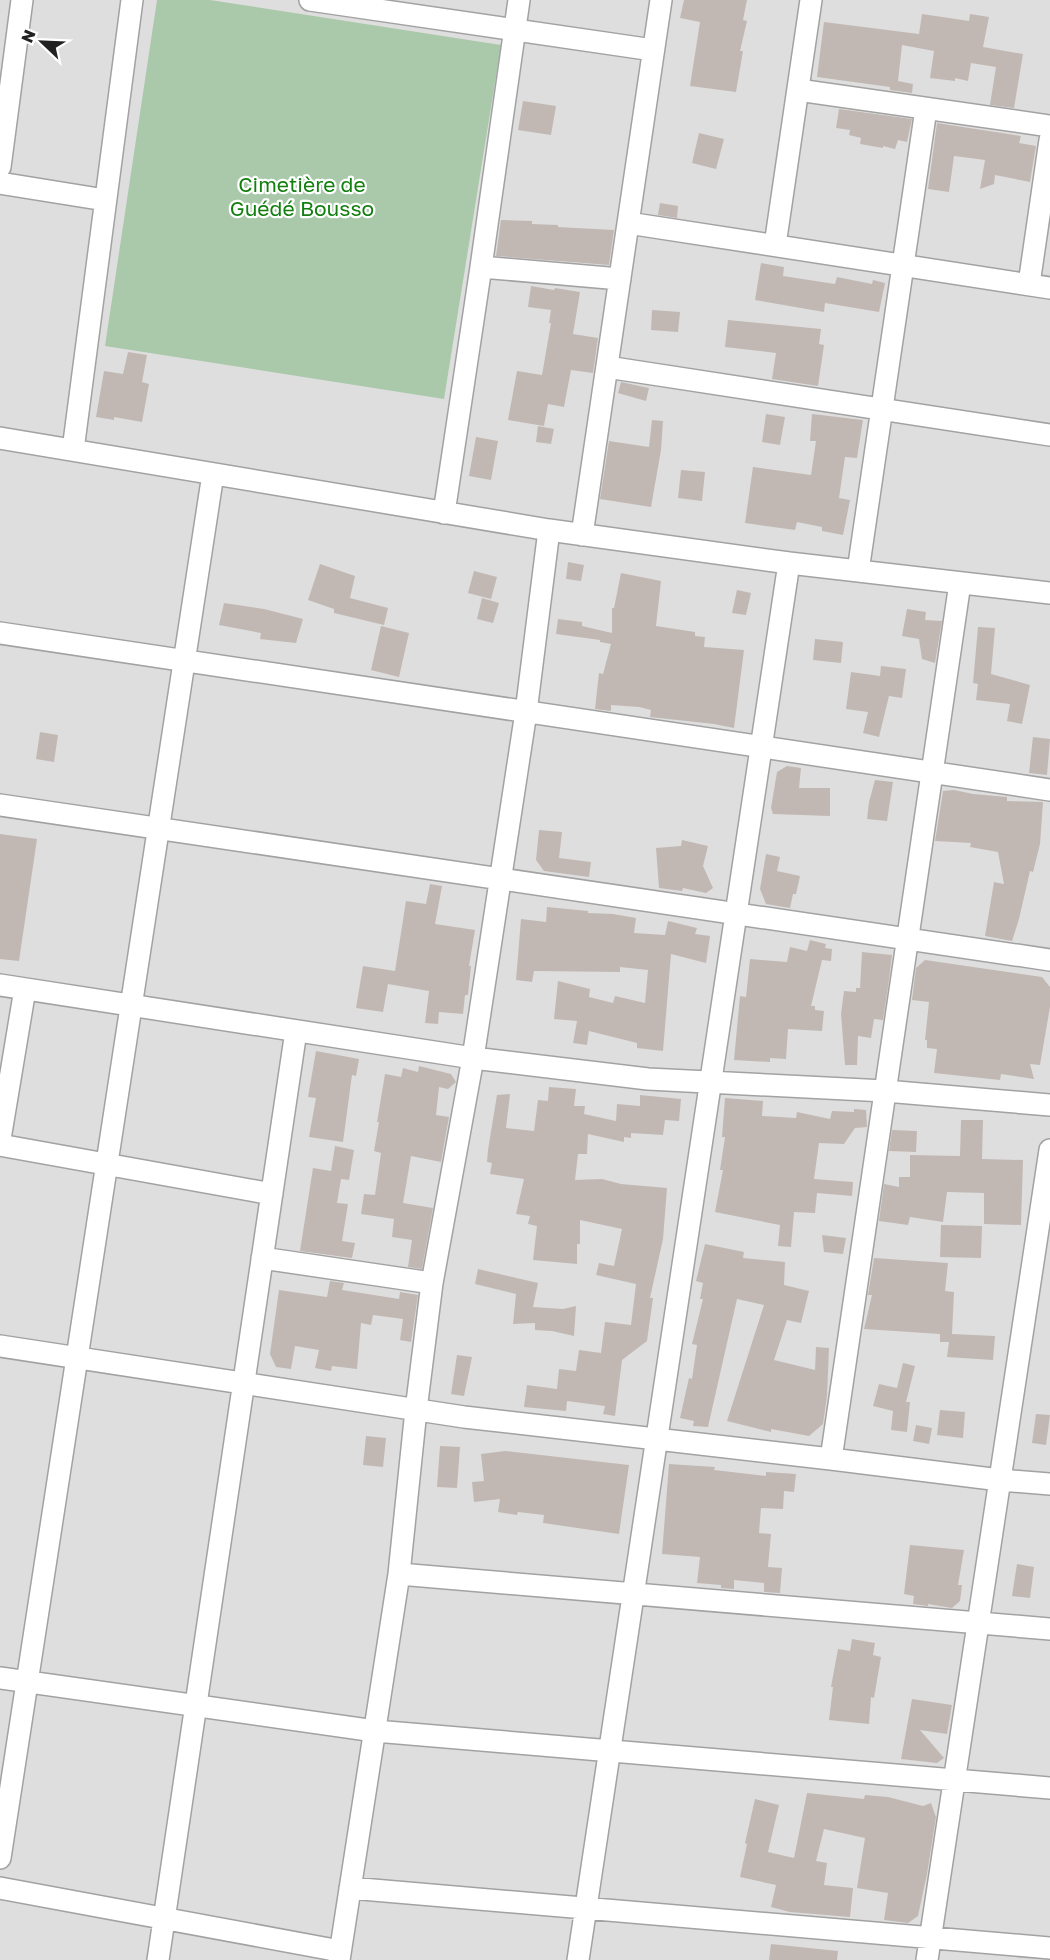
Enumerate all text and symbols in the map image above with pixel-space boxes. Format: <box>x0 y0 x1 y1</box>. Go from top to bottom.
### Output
north arrow <box>12 12 72 72</box>
text: N <box>17 27 40 46</box>
park label: Cimetière de Guédé Bousso <box>230 171 374 221</box>

